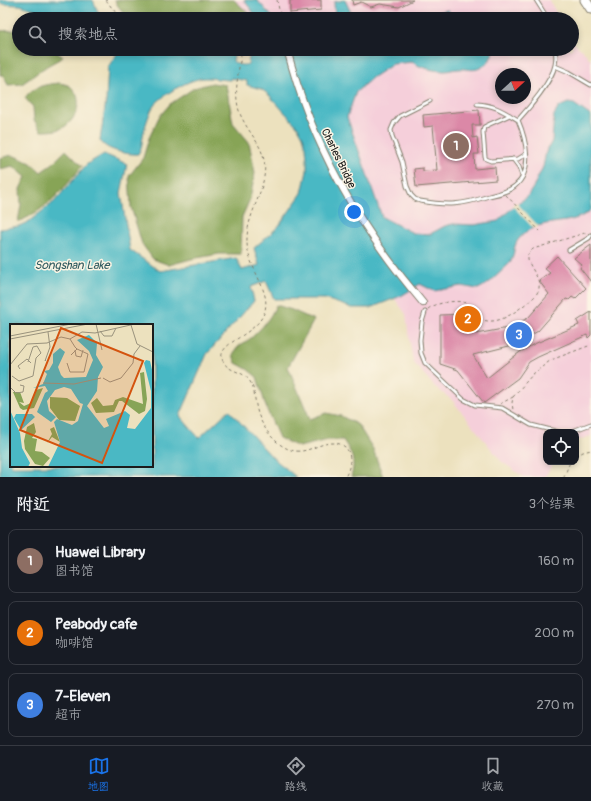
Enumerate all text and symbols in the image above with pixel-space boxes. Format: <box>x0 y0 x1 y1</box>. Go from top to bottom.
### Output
search box <box>12 12 579 56</box>
icon: search <box>26 23 48 45</box>
text: 搜索地点 <box>58 25 118 44</box>
north arrow <box>495 68 531 104</box>
street label: Charles Bridge <box>319 126 359 191</box>
pin: 1 <box>443 131 469 161</box>
your location <box>344 202 364 222</box>
water label: Songshan Lake <box>34 258 111 273</box>
pin: 2 <box>455 304 481 334</box>
pin: 3 <box>506 320 532 350</box>
inset map <box>10 324 153 467</box>
map controls <box>543 429 579 465</box>
button: locate <box>543 429 579 465</box>
text: 附近 <box>16 494 50 515</box>
text: 3个结果 <box>529 496 575 512</box>
text: Huawei Library <box>55 543 145 562</box>
text: 1 <box>27 553 33 569</box>
text: 160 m <box>538 553 574 569</box>
text: 图书馆 <box>55 563 94 579</box>
text: Peabody cafe <box>55 615 137 634</box>
text: 2 <box>26 625 34 641</box>
text: 200 m <box>535 625 574 641</box>
text: 咖啡馆 <box>55 635 94 651</box>
text: 7-Eleven <box>55 687 110 706</box>
text: 3 <box>26 697 34 713</box>
text: 270 m <box>537 697 574 713</box>
text: 超市 <box>55 707 81 723</box>
tab: 地图 <box>88 755 110 793</box>
tab: 路线 <box>285 755 307 793</box>
tab: 收藏 <box>482 755 504 793</box>

